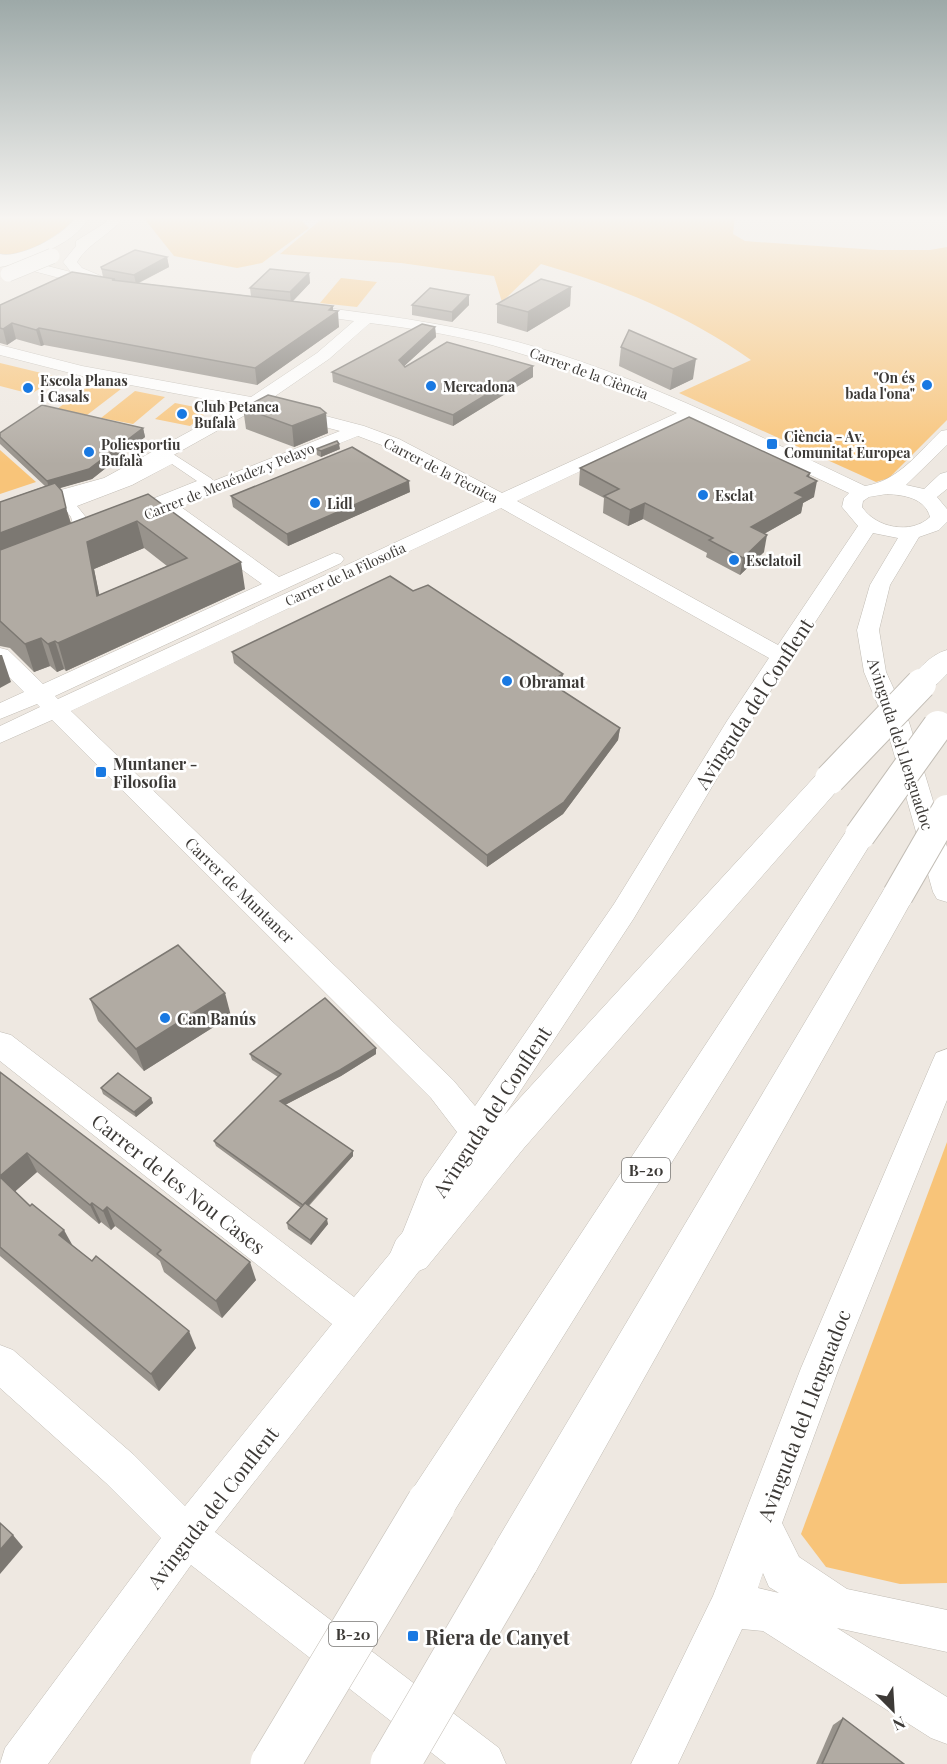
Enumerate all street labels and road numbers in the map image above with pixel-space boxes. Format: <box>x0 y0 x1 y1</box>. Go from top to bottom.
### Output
street label: Carrer de la Ciència <box>527 343 651 403</box>
street label: Carrer de la Tècnica <box>381 433 501 507</box>
street label: Carrer de Menéndez y Pelayo <box>141 438 318 524</box>
street label: Carrer de la Filosofia <box>282 538 408 610</box>
street label: Avinguda del Conflent <box>687 611 819 795</box>
street label: Avinguda del Llenguadoc <box>863 654 939 833</box>
street label: Carrer de Muntaner <box>181 832 299 948</box>
street label: Avinguda del Conflent <box>425 1019 557 1203</box>
street label: Carrer de les Nou Cases <box>87 1107 271 1259</box>
road number: B-20 <box>622 1158 670 1182</box>
street label: Avinguda del Llenguadoc <box>750 1305 856 1526</box>
street label: Avinguda del Conflent <box>140 1420 284 1594</box>
road number: B-20 <box>329 1622 377 1646</box>

